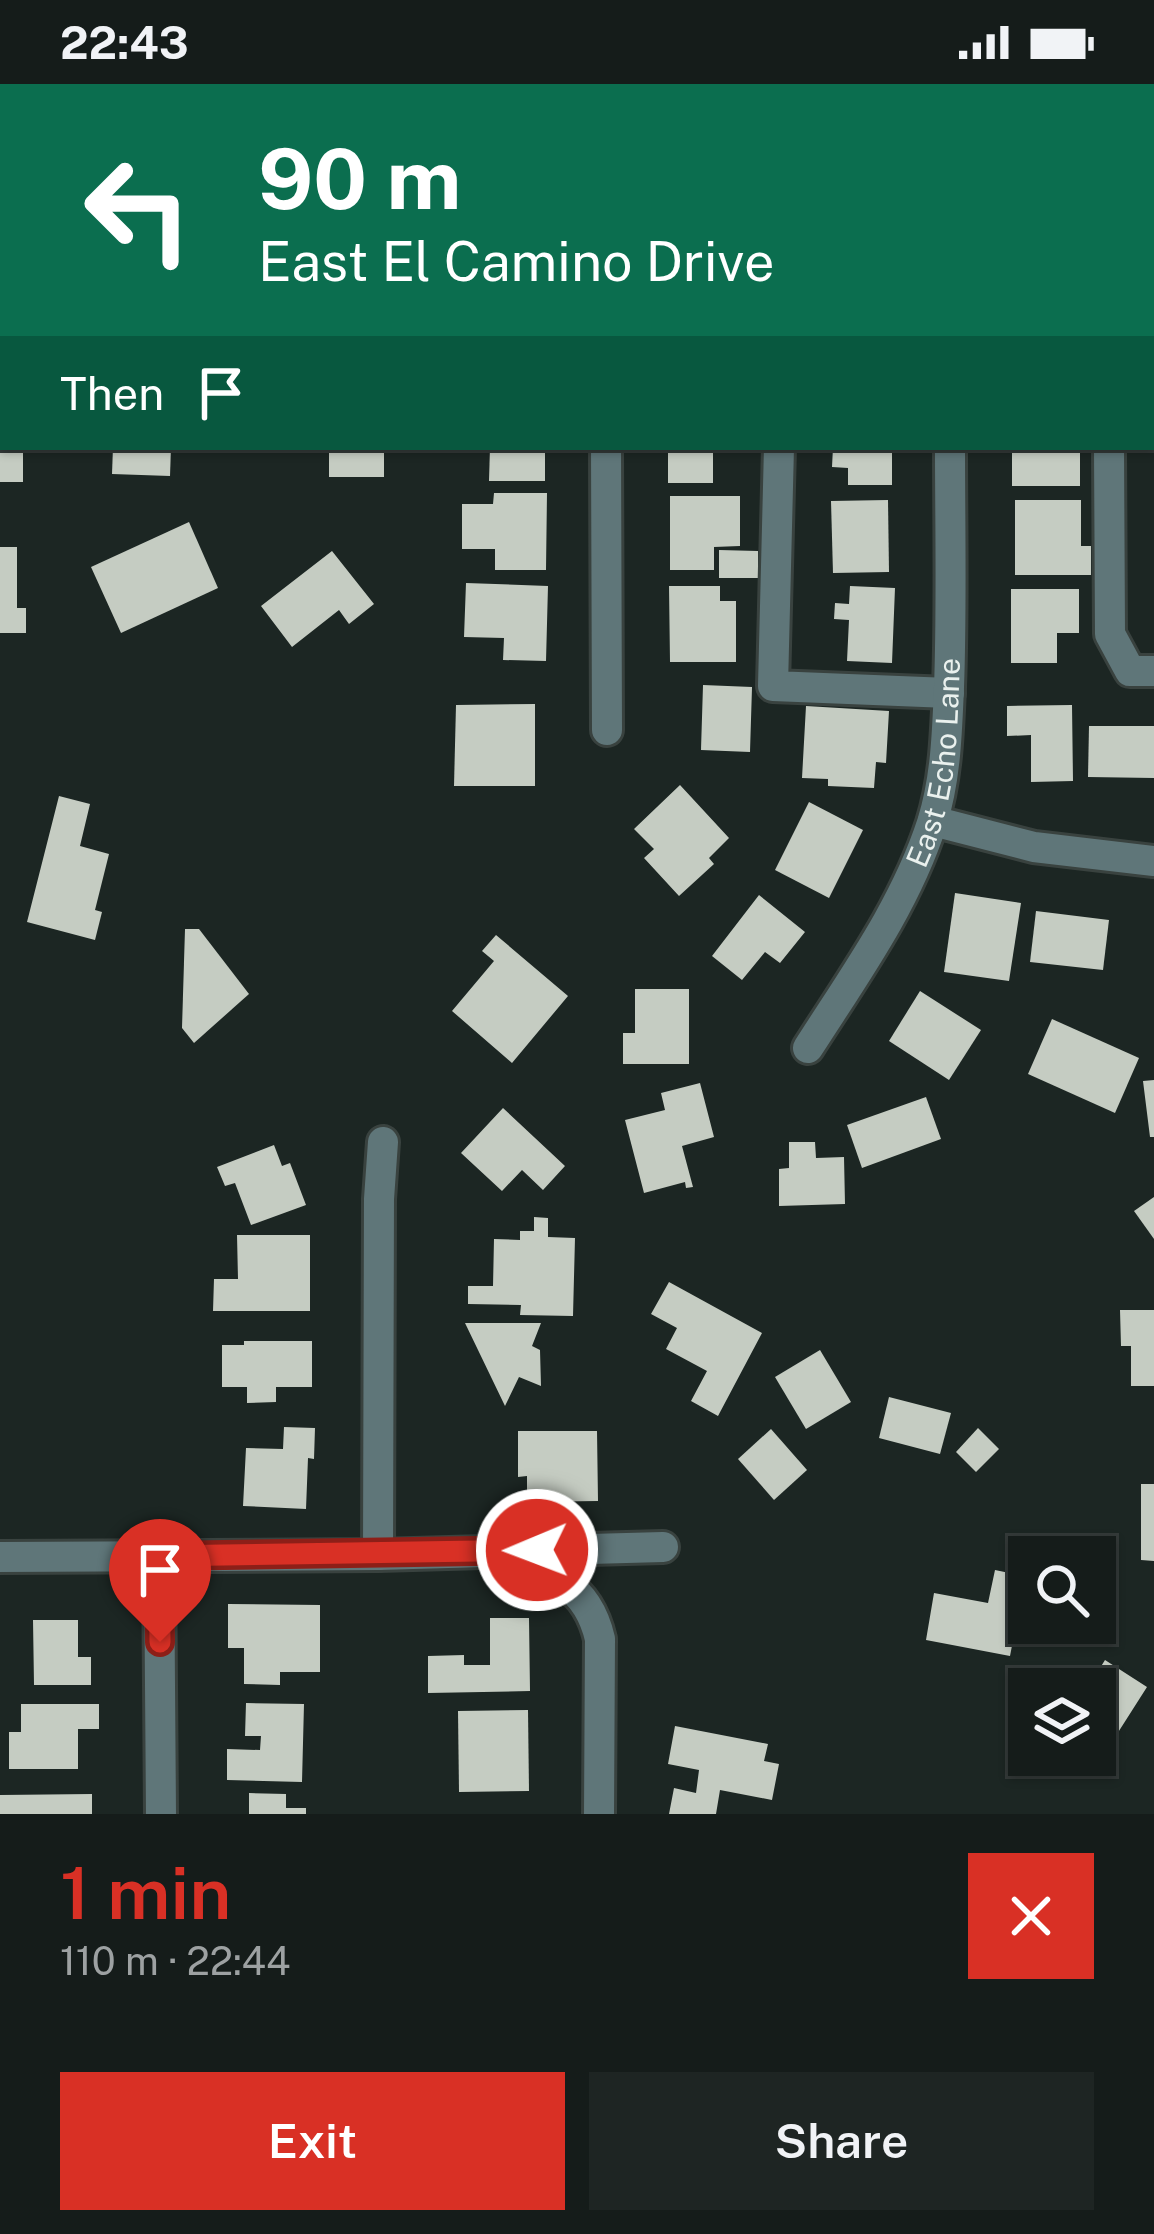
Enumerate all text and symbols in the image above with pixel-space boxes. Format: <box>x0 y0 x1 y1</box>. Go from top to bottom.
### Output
text: 22:43 <box>60 16 189 69</box>
text: 90 m <box>258 129 461 228</box>
icon: left <box>60 132 216 288</box>
text: East El Camino Drive <box>258 230 775 293</box>
icon: arrive <box>188 360 254 426</box>
text: Then <box>60 367 164 420</box>
street label: East Echo Lane <box>898 657 967 872</box>
position arrow <box>474 1487 600 1613</box>
pin <box>109 1519 211 1642</box>
map controls <box>1008 1536 1116 1776</box>
button: search <box>1008 1536 1116 1644</box>
icon: arrive <box>127 1537 193 1603</box>
button: layers <box>1008 1668 1116 1776</box>
text: 1 min <box>60 1851 231 1935</box>
button: close <box>968 1853 1094 1979</box>
text: 110 m · 22:44 <box>60 1938 291 1984</box>
button: Exit <box>60 2072 565 2210</box>
button: Share <box>589 2072 1094 2210</box>

